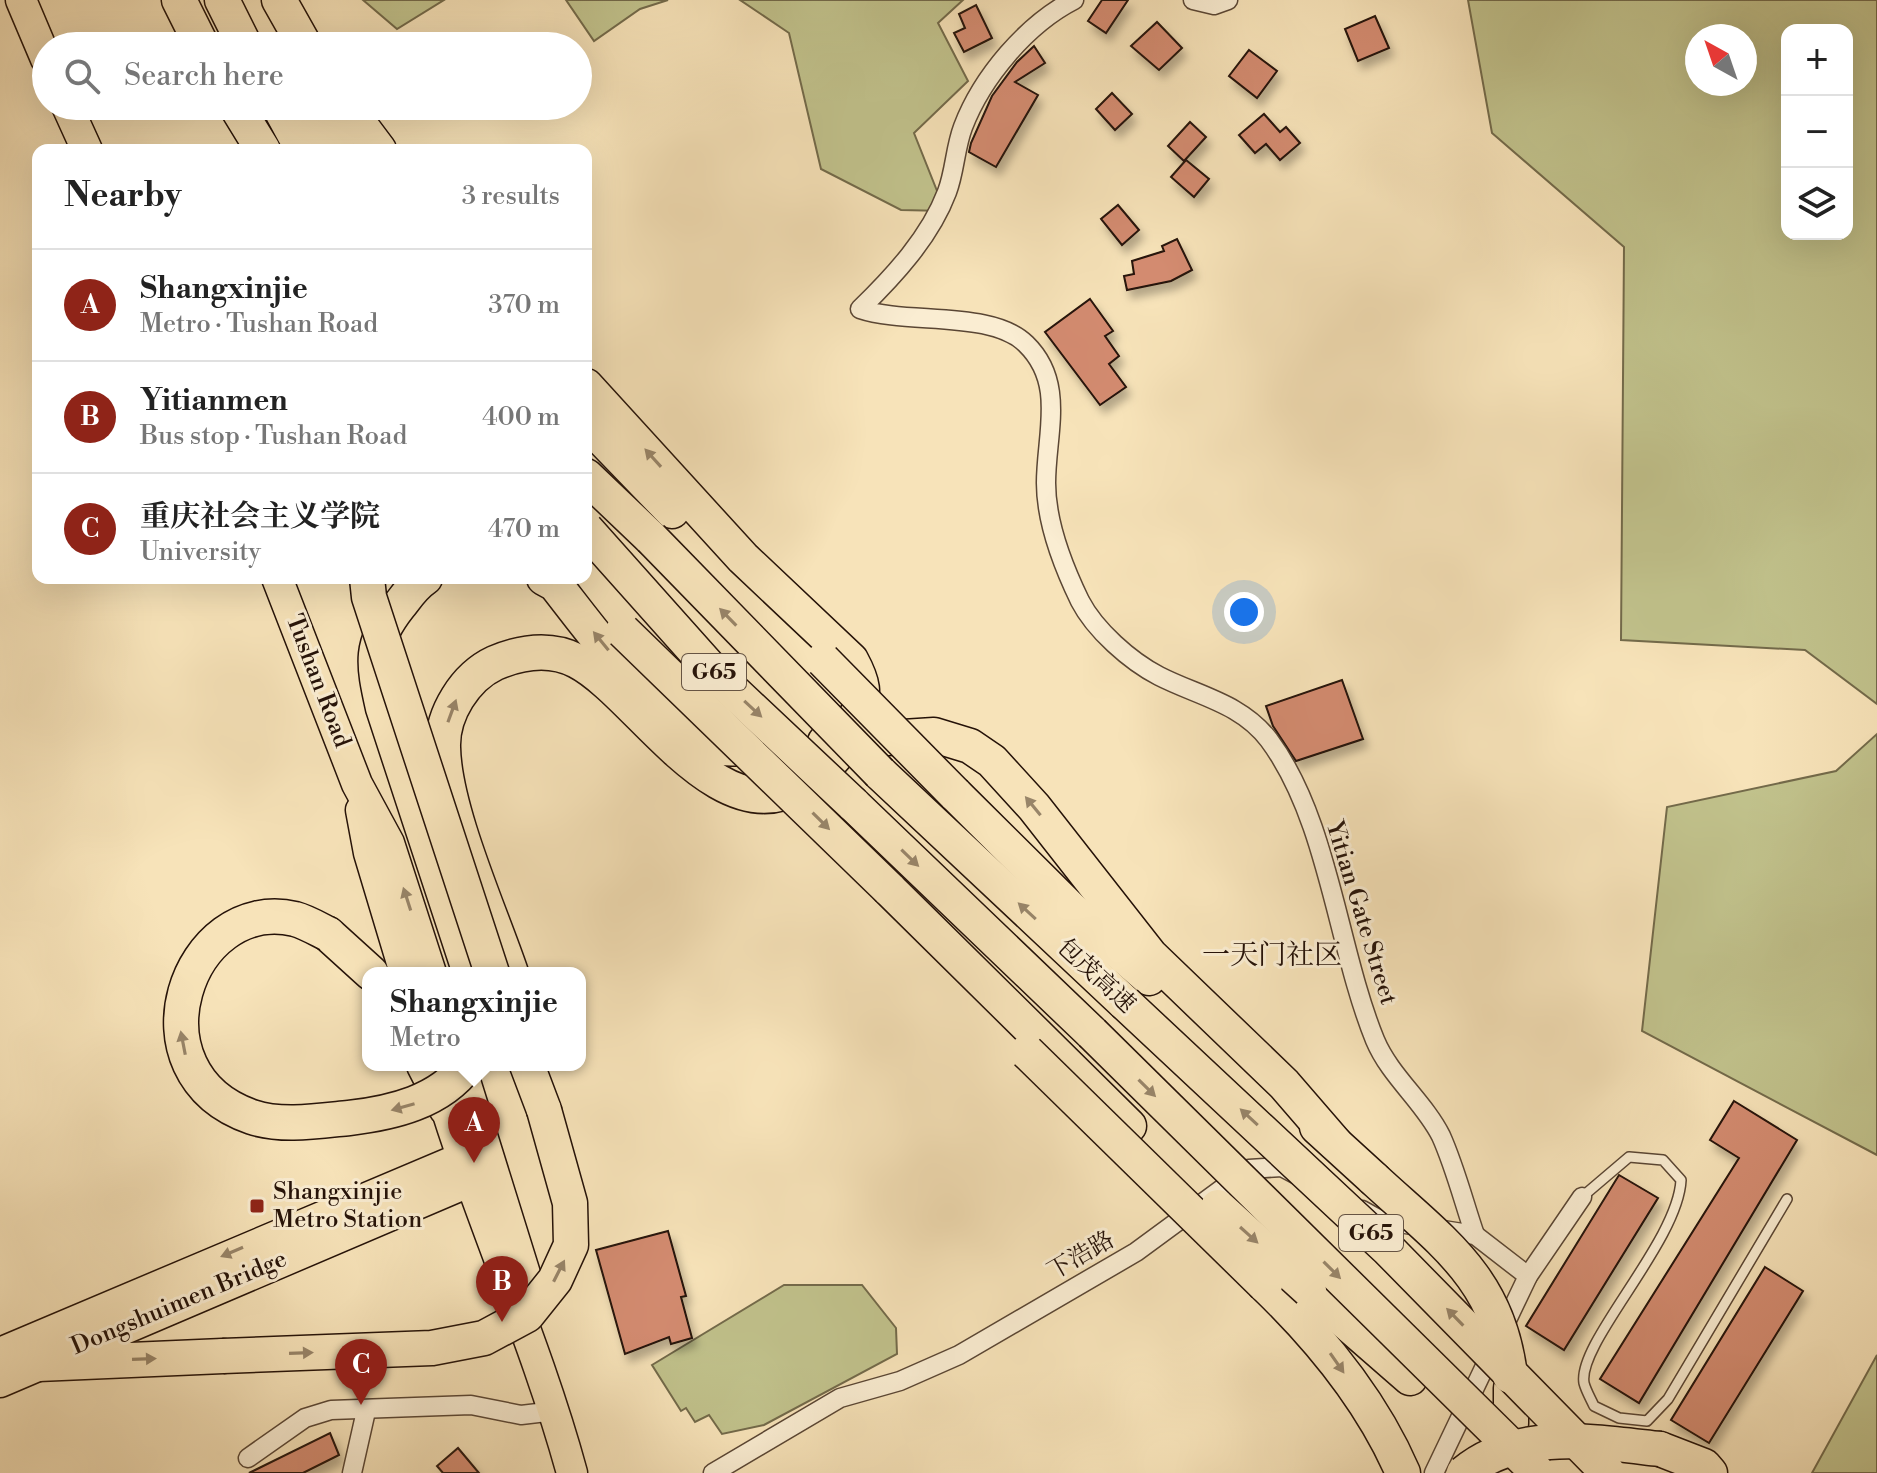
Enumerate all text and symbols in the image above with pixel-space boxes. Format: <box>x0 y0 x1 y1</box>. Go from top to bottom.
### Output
north arrow <box>1685 24 1757 96</box>
map controls <box>1781 24 1853 240</box>
button: + <box>1781 24 1853 96</box>
search box <box>32 32 592 120</box>
icon: search <box>60 54 104 98</box>
text: Search here <box>124 57 284 95</box>
button: − <box>1781 96 1853 168</box>
button: layers <box>1781 168 1853 240</box>
text: Nearby <box>64 175 182 217</box>
text: 3 results <box>462 180 560 212</box>
text: Shangxinjie <box>140 270 308 308</box>
text: A <box>81 289 99 321</box>
text: 370 m <box>488 289 560 321</box>
text: Metro · Tushan Road <box>140 308 378 340</box>
text: Yitianmen <box>140 382 288 420</box>
text: B <box>80 401 100 433</box>
text: 400 m <box>482 401 560 433</box>
text: Bus stop · Tushan Road <box>140 420 407 452</box>
one-way arrow <box>645 449 663 468</box>
text: 重庆社会主义学院 <box>140 498 380 536</box>
text: C <box>81 513 99 545</box>
text: 470 m <box>488 513 560 545</box>
text: University <box>140 536 261 568</box>
your location <box>1224 592 1264 632</box>
one-way arrow <box>719 608 738 627</box>
street label: Tushan Road <box>279 610 357 752</box>
one-way arrow <box>593 632 610 652</box>
road number: G65 <box>682 654 746 690</box>
one-way arrow <box>446 699 459 723</box>
one-way arrow <box>743 700 762 718</box>
one-way arrow <box>1025 796 1042 816</box>
one-way arrow <box>811 811 830 830</box>
street label: Yitian Gate Street <box>1318 816 1403 1009</box>
one-way arrow <box>900 848 919 867</box>
one-way arrow <box>400 886 413 910</box>
one-way arrow <box>1018 902 1037 920</box>
street label: 包茂高速 <box>1051 932 1141 1020</box>
district label: 一天门社区 <box>1202 938 1342 973</box>
popup <box>362 967 586 1071</box>
text: Shangxinjie <box>390 984 558 1022</box>
text: Metro <box>390 1022 461 1054</box>
one-way arrow <box>177 1031 189 1056</box>
one-way arrow <box>1137 1078 1156 1097</box>
pin: A <box>448 1097 500 1163</box>
one-way arrow <box>391 1101 415 1114</box>
one-way arrow <box>1240 1108 1259 1127</box>
place label: Shangxinjie Metro Station <box>273 1177 422 1235</box>
marker: Shangxinjie Metro Station <box>248 1197 266 1215</box>
road number: G65 <box>1339 1215 1403 1251</box>
street label: 下浩路 <box>1042 1225 1120 1287</box>
one-way arrow <box>1239 1226 1258 1244</box>
street label: Dongshuimen Bridge <box>67 1244 291 1362</box>
one-way arrow <box>220 1246 243 1259</box>
pin: B <box>476 1256 528 1322</box>
one-way arrow <box>553 1259 566 1282</box>
one-way arrow <box>1322 1261 1341 1279</box>
one-way arrow <box>1447 1308 1465 1327</box>
pin: C <box>335 1339 387 1405</box>
one-way arrow <box>289 1347 314 1360</box>
one-way arrow <box>1329 1352 1345 1374</box>
one-way arrow <box>132 1353 157 1366</box>

